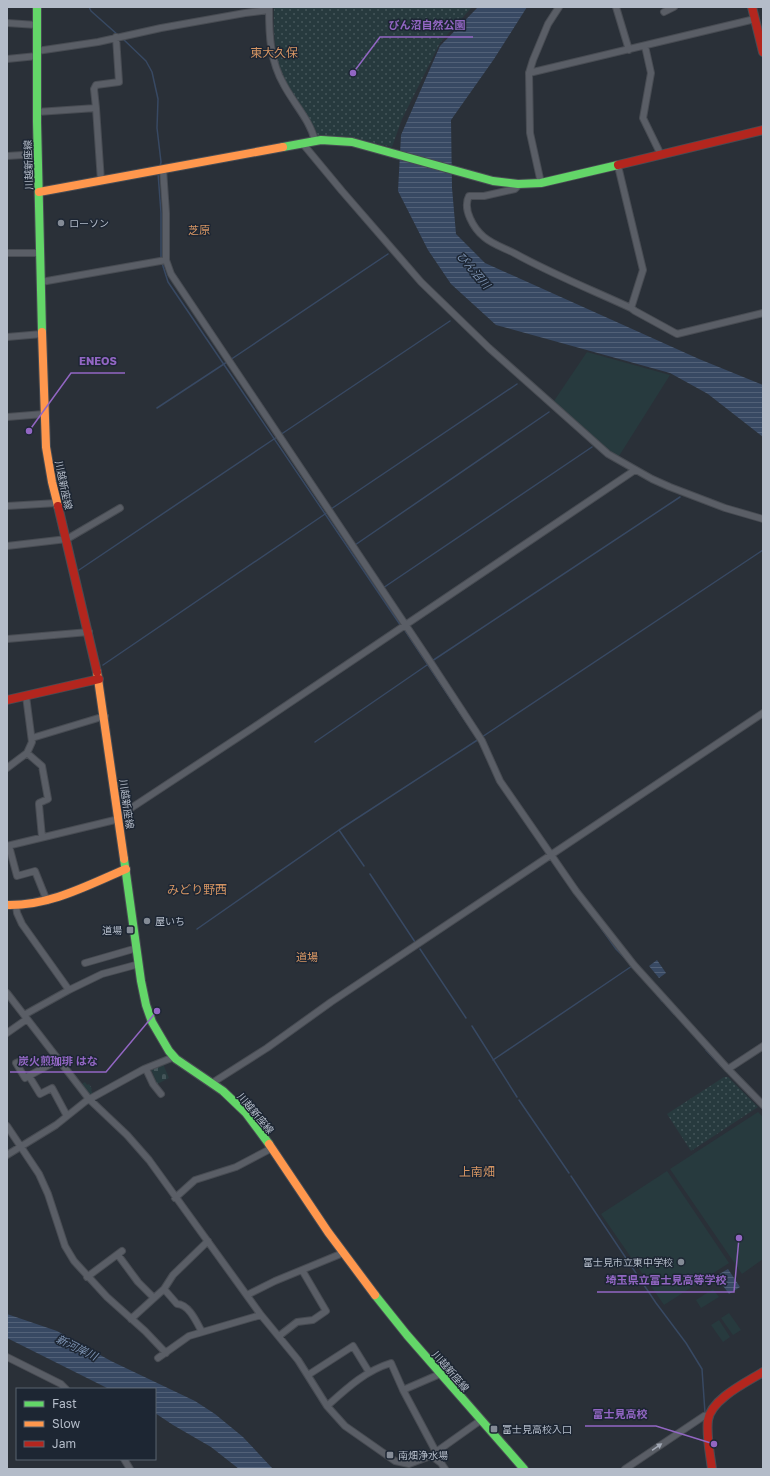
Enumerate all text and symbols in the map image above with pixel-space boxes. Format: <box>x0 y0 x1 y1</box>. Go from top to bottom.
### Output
callout: びん沼自然公園 <box>380 14 473 37</box>
text: びん沼自然公園 <box>389 18 466 31</box>
district label: 東大久保 <box>250 45 298 60</box>
street label: 川越新座線 <box>21 140 35 190</box>
place label: ローソン <box>69 217 109 229</box>
marker: ローソン <box>56 218 66 228</box>
district label: 芝原 <box>188 223 210 236</box>
water label: びん沼川 <box>455 249 494 292</box>
callout: ENEOS <box>71 350 125 373</box>
text: ENEOS <box>79 354 117 367</box>
street label: 川越新座線 <box>53 459 75 511</box>
street label: 川越新座線 <box>118 778 136 830</box>
district label: みどり野西 <box>167 882 227 897</box>
place label: 屋いち <box>155 915 185 927</box>
marker: 屋いち <box>142 916 152 926</box>
place label: 道場 <box>102 924 122 936</box>
marker: 道場 <box>125 925 135 935</box>
district label: 道場 <box>296 950 318 963</box>
callout: 炭火煎珈琲 はな <box>10 1049 106 1072</box>
text: 炭火煎珈琲 はな <box>18 1054 98 1067</box>
street label: 川越新座線 <box>235 1090 277 1136</box>
district label: 上南畑 <box>459 1164 495 1179</box>
place label: 富士見市立東中学校 <box>583 1256 673 1268</box>
marker: 富士見市立東中学校 <box>676 1257 686 1267</box>
callout: 埼玉県立富士見高等学校 <box>597 1269 734 1292</box>
text: 埼玉県立富士見高等学校 <box>606 1273 727 1286</box>
water label: 新河岸川 <box>54 1332 101 1363</box>
street label: 川越新座線 <box>430 1348 472 1394</box>
legend <box>16 1388 156 1460</box>
text: Fast <box>52 1396 77 1411</box>
callout: 富士見高校 <box>585 1403 656 1426</box>
text: 富士見高校 <box>593 1407 648 1420</box>
text: Slow <box>52 1416 80 1431</box>
place label: 富士見高校入口 <box>502 1423 572 1435</box>
marker: 富士見高校入口 <box>489 1424 499 1434</box>
text: Jam <box>52 1436 76 1451</box>
one-way arrow <box>652 1443 663 1451</box>
place label: 南畑浄水場 <box>398 1449 448 1461</box>
marker: 南畑浄水場 <box>385 1450 395 1460</box>

